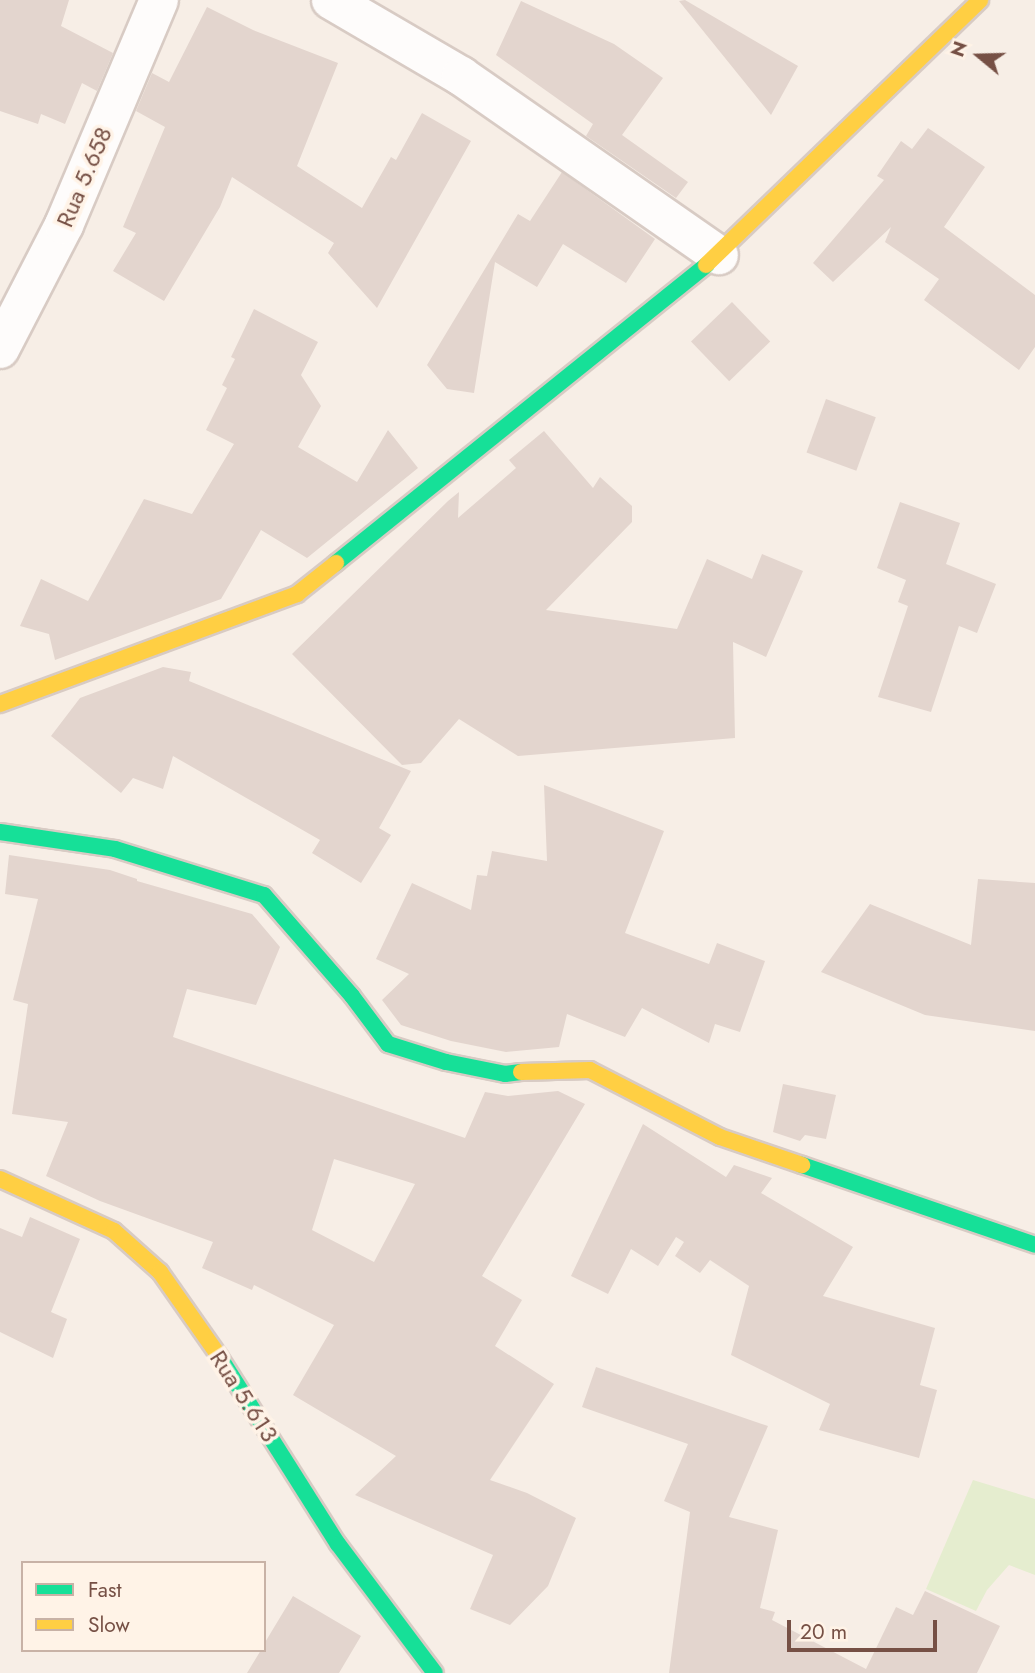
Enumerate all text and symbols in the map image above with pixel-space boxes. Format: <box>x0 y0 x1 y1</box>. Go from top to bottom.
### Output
north arrow <box>944 21 1014 91</box>
text: N <box>943 37 974 61</box>
street label: Rua 5.658 <box>50 123 118 231</box>
street label: Rua 5.613 <box>204 1345 284 1447</box>
legend <box>21 1561 266 1652</box>
text: Fast <box>88 1575 121 1605</box>
scale bar <box>790 1606 940 1650</box>
text: Slow <box>88 1610 130 1640</box>
text: 20 m <box>800 1617 847 1647</box>

